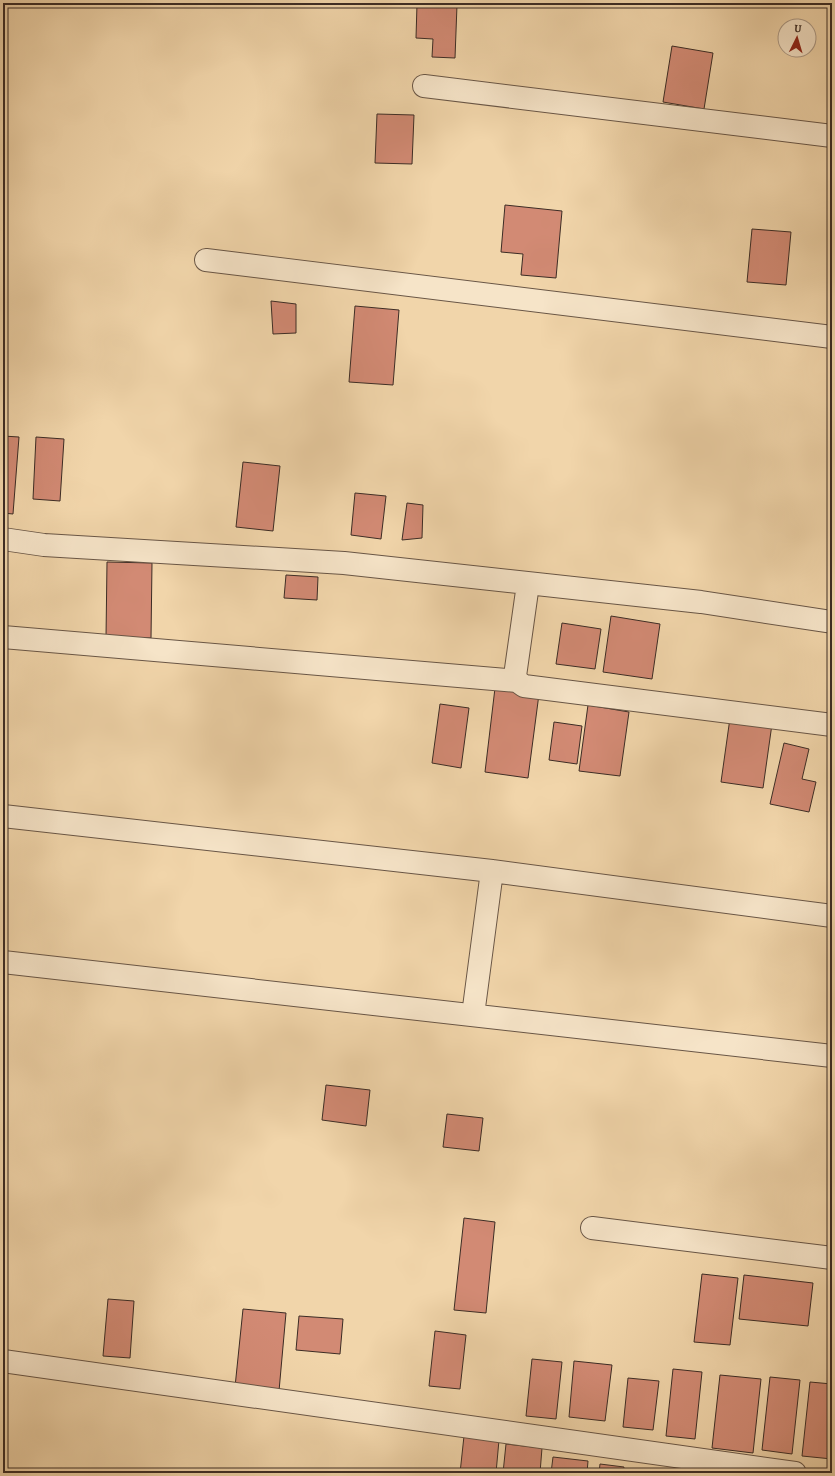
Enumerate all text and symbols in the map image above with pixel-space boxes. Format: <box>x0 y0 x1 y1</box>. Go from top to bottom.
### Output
north arrow <box>777 18 817 58</box>
text: U <box>794 21 803 36</box>

